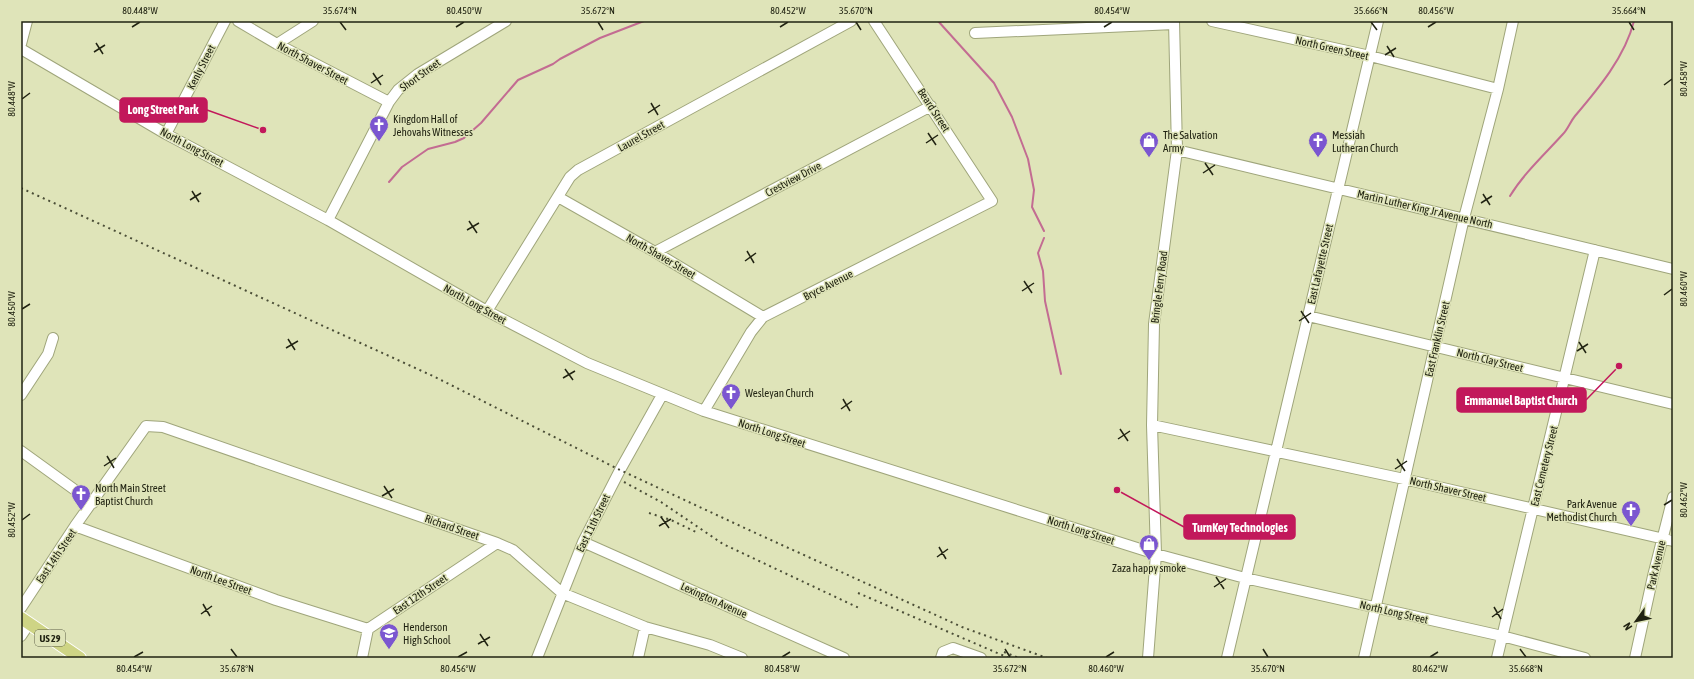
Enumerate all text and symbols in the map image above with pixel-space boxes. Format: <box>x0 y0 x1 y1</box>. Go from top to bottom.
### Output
text: 80.448°W <box>122 5 158 16</box>
text: 35.674°N <box>323 5 357 16</box>
text: 80.450°W <box>446 5 482 16</box>
text: 35.672°N <box>581 5 615 16</box>
text: 80.452°W <box>770 5 806 16</box>
text: 35.670°N <box>839 5 873 16</box>
text: 80.454°W <box>1094 5 1130 16</box>
text: 35.666°N <box>1354 5 1388 16</box>
text: 80.456°W <box>1418 5 1454 16</box>
text: 35.664°N <box>1612 5 1646 16</box>
street label: North Green Street <box>1294 34 1370 62</box>
street label: North Shaver Street <box>276 39 350 87</box>
street label: Kenly Street <box>185 43 217 91</box>
street label: Short Street <box>397 56 443 94</box>
text: 80.458°W <box>1678 61 1689 97</box>
text: 80.448°W <box>6 81 17 117</box>
street label: Beard Street <box>916 86 952 134</box>
callout: Long Street Park <box>120 98 207 122</box>
text: Long Street Park <box>128 103 199 117</box>
place label: Kingdom Hall of Jehovahs Witnesses <box>393 113 473 138</box>
church icon: Kingdom Hall of Jehovahs Witnesses <box>368 114 390 142</box>
street label: Laurel Street <box>616 118 666 154</box>
street label: North Long Street <box>158 125 226 169</box>
place label: The Salvation Army <box>1163 129 1218 154</box>
place label: Messiah Lutheran Church <box>1332 129 1398 154</box>
shop icon: The Salvation Army <box>1138 130 1160 158</box>
church icon: Messiah Lutheran Church <box>1307 130 1329 158</box>
street label: Crestview Drive <box>763 159 823 199</box>
street label: Martin Luther King Jr Avenue North <box>1356 188 1494 230</box>
street label: East Lafayette Street <box>1305 223 1335 305</box>
street label: North Shaver Street <box>624 231 698 281</box>
street label: Bringle Ferry Road <box>1149 250 1169 324</box>
street label: Bryce Avenue <box>801 267 855 303</box>
text: 80.460°W <box>1678 271 1689 307</box>
street label: North Long Street <box>441 282 509 326</box>
text: 80.450°W <box>6 291 17 327</box>
street label: East Franklin Street <box>1422 300 1452 378</box>
street label: North Clay Street <box>1456 346 1524 374</box>
church icon: Wesleyan Church <box>720 382 742 410</box>
place label: Wesleyan Church <box>745 387 814 399</box>
callout: Emmanuel Baptist Church <box>1457 388 1586 412</box>
text: Emmanuel Baptist Church <box>1464 394 1578 408</box>
street label: North Long Street <box>737 416 807 450</box>
street label: East Cemetery Street <box>1528 424 1560 508</box>
street label: North Shaver Street <box>1409 474 1487 504</box>
place label: North Main Street Baptist Church <box>95 482 166 507</box>
text: 80.462°W <box>1678 482 1689 518</box>
church icon: North Main Street Baptist Church <box>70 483 92 511</box>
street label: East 11th Street <box>574 492 612 554</box>
place label: Park Avenue Methodist Church <box>1546 498 1617 523</box>
church icon: Park Avenue Methodist Church <box>1620 499 1642 527</box>
text: 80.452°W <box>6 502 17 538</box>
street label: Richard Street <box>423 512 481 542</box>
street label: North Long Street <box>1046 513 1116 547</box>
callout: TurnKey Technologies <box>1184 515 1295 539</box>
text: TurnKey Technologies <box>1192 521 1288 535</box>
street label: East 14th Street <box>33 527 79 585</box>
shop icon: Zaza happy smoke <box>1138 533 1160 561</box>
street label: Park Avenue <box>1644 539 1668 591</box>
place label: Zaza happy smoke <box>1112 562 1186 574</box>
street label: North Lee Street <box>189 563 253 597</box>
street label: East 12th Street <box>391 571 449 617</box>
street label: Lexington Avenue <box>679 580 749 620</box>
street label: North Long Street <box>1359 598 1429 626</box>
north arrow <box>1616 601 1656 641</box>
text: N <box>1621 620 1634 632</box>
place label: Henderson High School <box>403 621 451 646</box>
school or university icon: Henderson High School <box>378 622 400 650</box>
road number: US 29 <box>35 630 65 646</box>
text: 80.454°W <box>116 663 152 674</box>
text: 35.678°N <box>220 663 254 674</box>
text: 80.456°W <box>440 663 476 674</box>
text: 80.458°W <box>764 663 800 674</box>
text: 35.672°N <box>993 663 1027 674</box>
text: 80.460°W <box>1088 663 1124 674</box>
text: 35.670°N <box>1251 663 1285 674</box>
text: 80.462°W <box>1412 663 1448 674</box>
text: 35.668°N <box>1509 663 1543 674</box>

